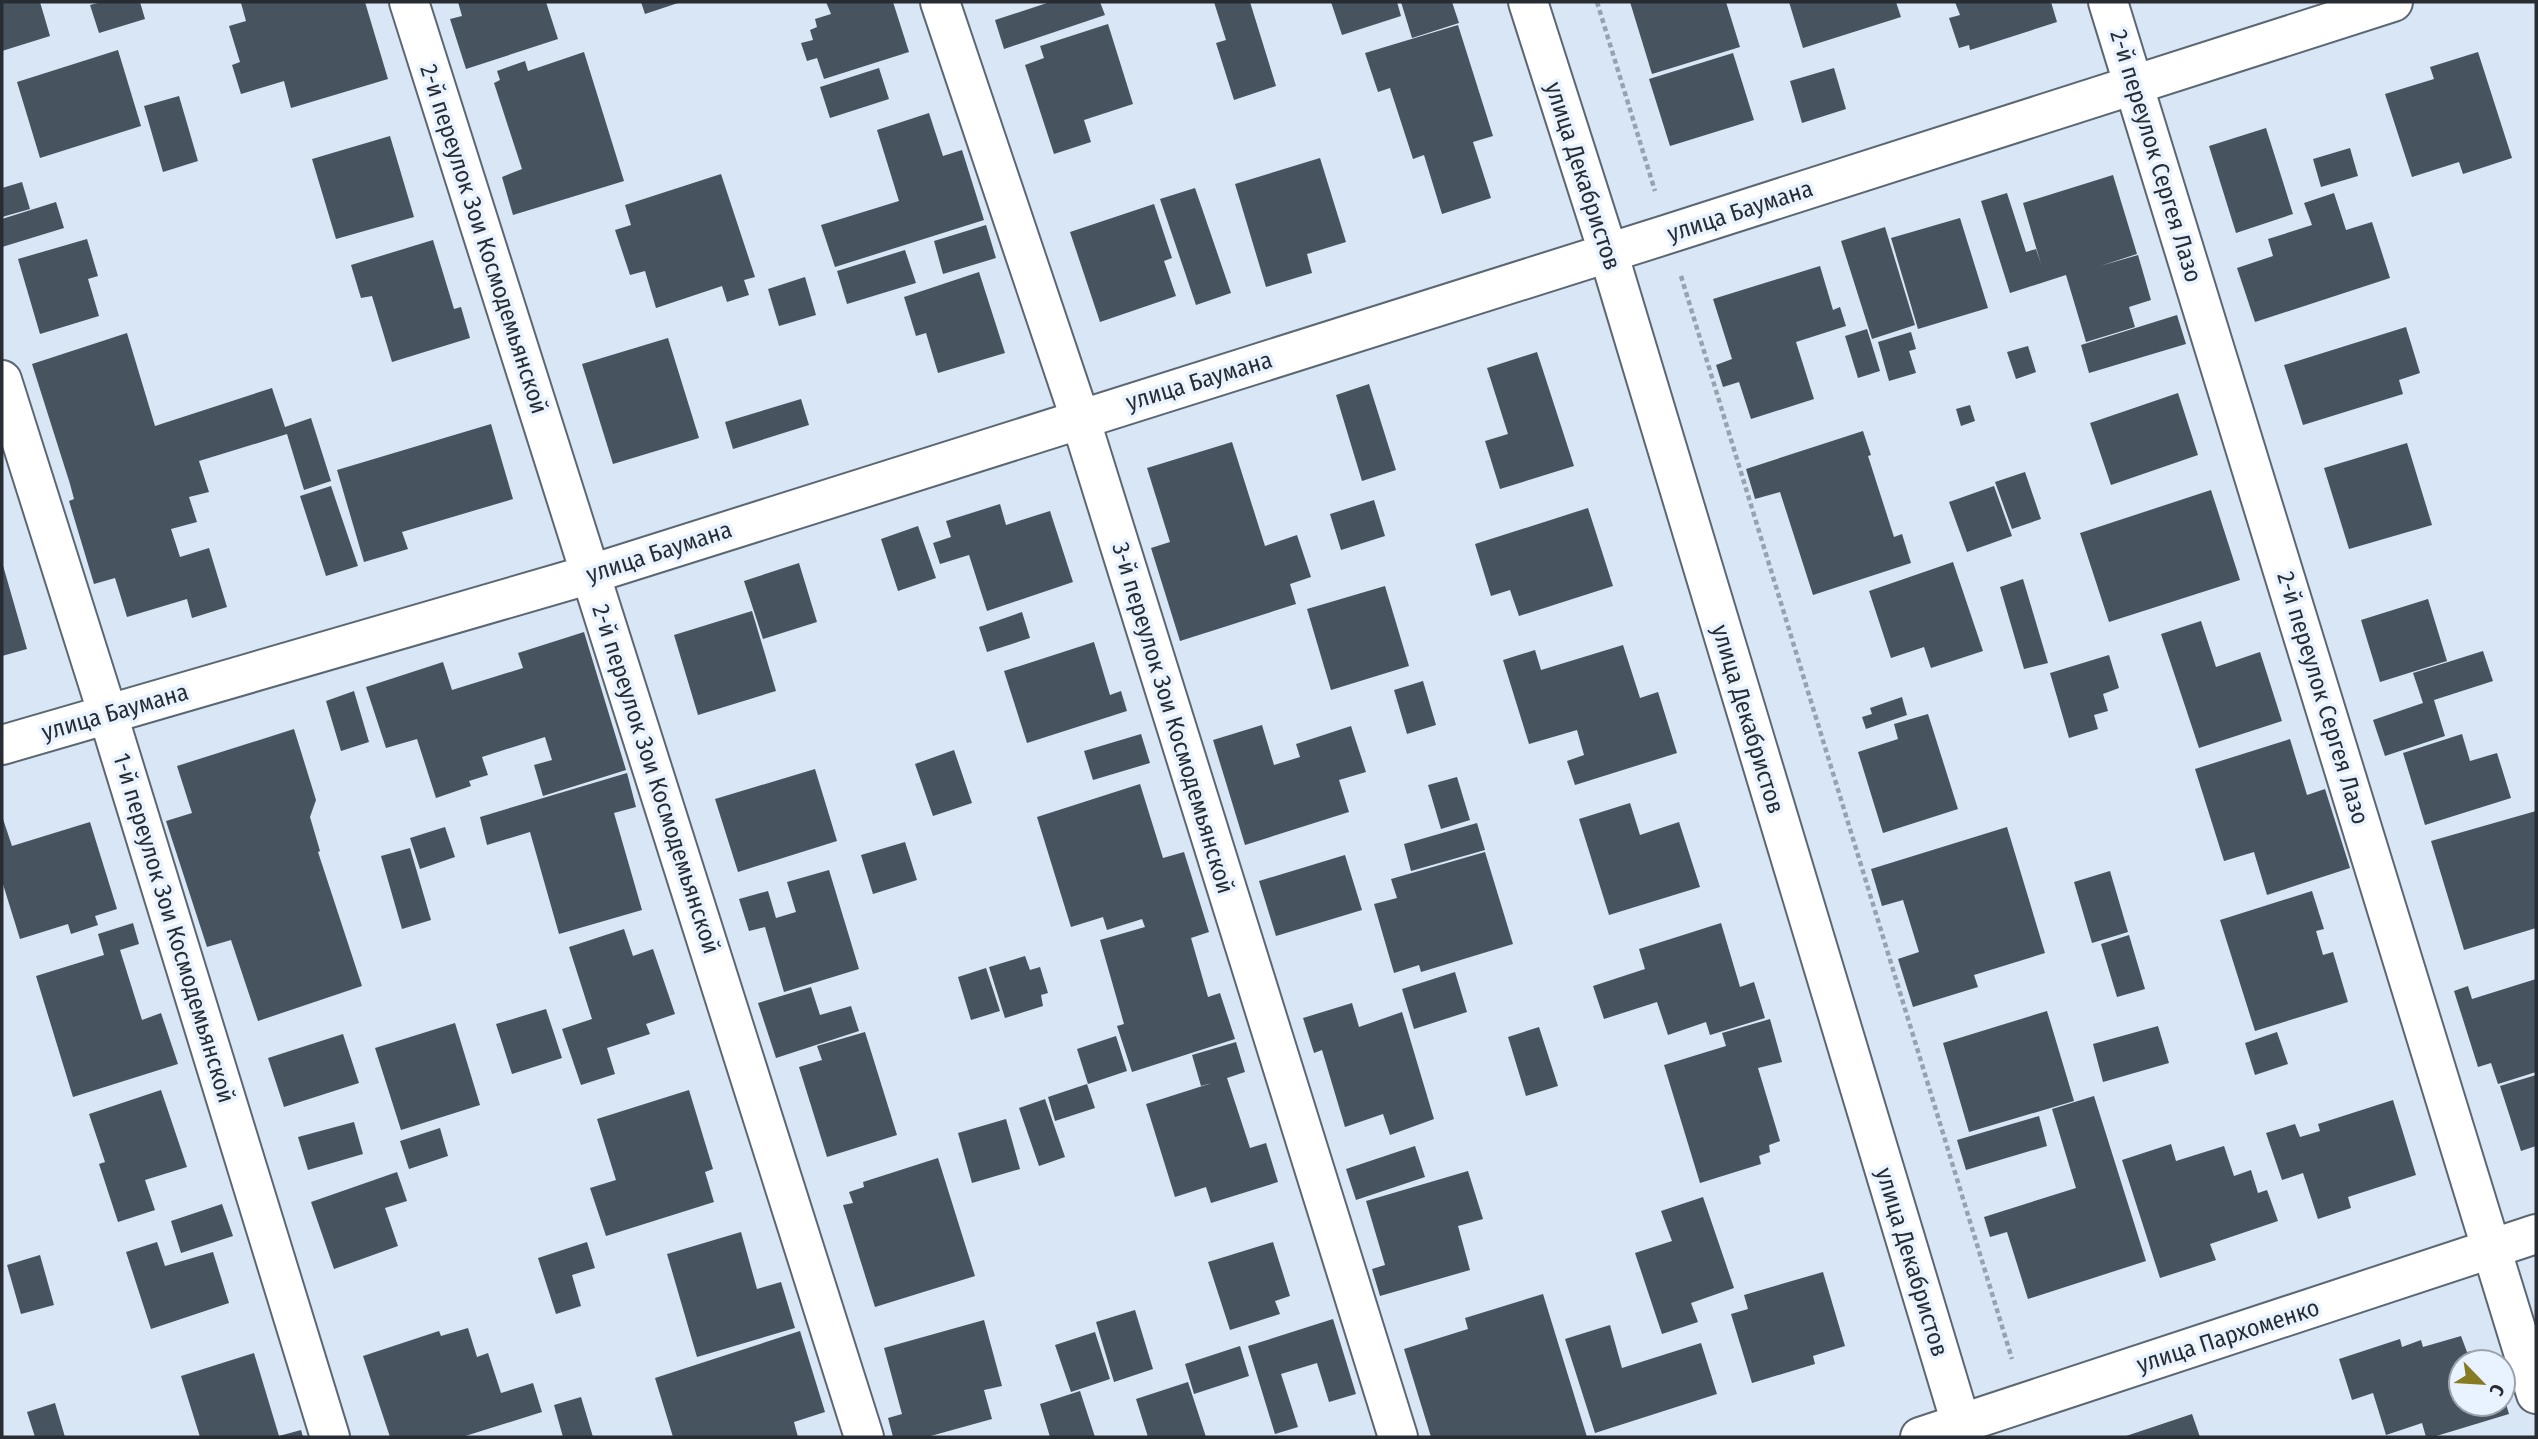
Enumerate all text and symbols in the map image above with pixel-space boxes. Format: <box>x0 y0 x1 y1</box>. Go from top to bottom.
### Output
street label: 2-й переулок Сергея Лазо <box>2104 26 2208 286</box>
street label: 2-й переулок Зои Космодемьянской <box>414 61 554 417</box>
street label: улица Декабристов <box>1539 79 1627 273</box>
street label: улица Баумана <box>1664 174 1816 248</box>
street label: улица Баумана <box>1123 345 1275 417</box>
street label: улица Баумана <box>583 515 735 589</box>
street label: 3-й переулок Зои Космодемьянской <box>1106 539 1240 897</box>
street label: 2-й переулок Сергея Лазо <box>2271 568 2375 828</box>
street label: 2-й переулок Зои Космодемьянской <box>586 601 726 957</box>
street label: улица Декабристов <box>1706 621 1790 817</box>
street label: улица Баумана <box>38 678 192 746</box>
street label: 1-й переулок Зои Космодемьянской <box>107 750 241 1106</box>
street label: улица Декабристов <box>1870 1164 1954 1360</box>
street label: улица Пархоменко <box>2133 1293 2323 1379</box>
north arrow <box>2447 1348 2517 1418</box>
text: С <box>2484 1381 2509 1399</box>

